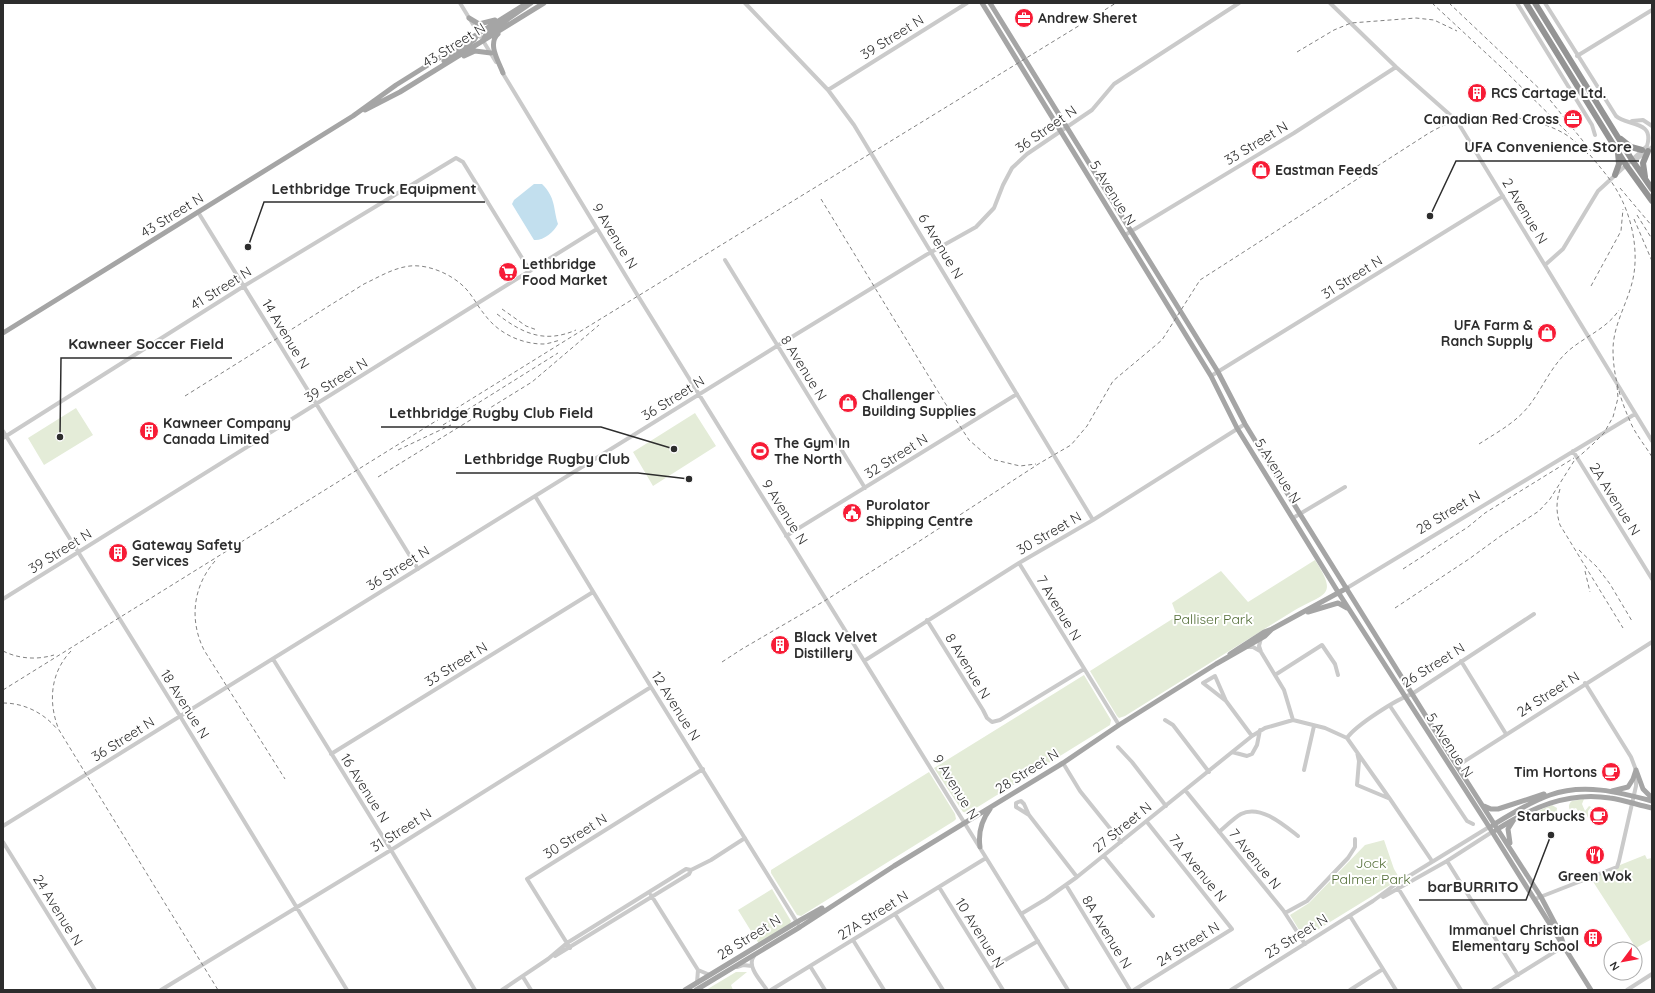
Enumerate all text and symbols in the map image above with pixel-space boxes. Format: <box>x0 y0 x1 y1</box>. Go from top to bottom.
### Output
office icon: Andrew Sheret <box>1013 7 1035 29</box>
place label: Andrew Sheret <box>1038 9 1138 27</box>
street label: 39 Street N <box>857 10 927 64</box>
street label: 43 Street N <box>419 19 489 71</box>
building icon: RCS Cartage Ltd. <box>1466 82 1488 104</box>
place label: RCS Cartage Ltd. <box>1491 84 1606 102</box>
street label: 36 Street N <box>1012 101 1080 157</box>
office icon: Canadian Red Cross <box>1562 108 1584 130</box>
place label: Canadian Red Cross <box>1424 110 1559 128</box>
street label: 33 Street N <box>1221 117 1291 169</box>
callout: UFA Convenience Store <box>1456 134 1639 161</box>
text: UFA Convenience Store <box>1464 137 1632 156</box>
street label: 5 Avenue N <box>1086 157 1140 229</box>
shop icon: Eastman Feeds <box>1250 159 1272 181</box>
place label: Eastman Feeds <box>1275 161 1378 179</box>
callout: Lethbridge Truck Equipment <box>264 175 485 202</box>
street label: 2 Avenue N <box>1498 175 1552 247</box>
text: Lethbridge Truck Equipment <box>271 179 477 198</box>
street label: 43 Street N <box>137 189 207 241</box>
street label: 9 Avenue N <box>588 200 642 272</box>
street label: 6 Avenue N <box>914 210 968 282</box>
street label: 31 Street N <box>1318 251 1386 303</box>
place label: Lethbridge Food Market <box>522 255 608 289</box>
supermarket icon: Lethbridge Food Market <box>497 261 519 283</box>
street label: 41 Street N <box>187 262 255 314</box>
street label: 14 Avenue N <box>258 296 314 372</box>
place label: UFA Farm & Ranch Supply <box>1441 316 1533 350</box>
shop icon: UFA Farm & Ranch Supply <box>1536 322 1558 344</box>
callout: Kawneer Soccer Field <box>61 331 232 358</box>
street label: 8 Avenue N <box>777 332 831 404</box>
text: Kawneer Soccer Field <box>68 334 224 353</box>
street label: 39 Street N <box>301 353 371 407</box>
street label: 36 Street N <box>638 372 708 424</box>
place label: Challenger Building Supplies <box>862 386 976 420</box>
shop icon: Challenger Building Supplies <box>837 392 859 414</box>
callout: Lethbridge Rugby Club Field <box>381 400 601 427</box>
text: Lethbridge Rugby Club Field <box>389 403 593 422</box>
place label: Kawneer Company Canada Limited <box>163 414 291 448</box>
building icon: Kawneer Company Canada Limited <box>138 420 160 442</box>
street label: 32 Street N <box>861 430 931 482</box>
place label: The Gym In The North <box>774 434 850 468</box>
street label: 5 Avenue N <box>1251 435 1305 507</box>
sports icon: The Gym In The North <box>749 440 771 462</box>
callout: Lethbridge Rugby Club <box>456 446 638 473</box>
text: Lethbridge Rugby Club <box>464 449 630 468</box>
street label: 2A Avenue N <box>1586 459 1644 539</box>
street label: 9 Avenue N <box>758 476 812 548</box>
street label: 28 Street N <box>1413 486 1483 538</box>
place label: Purolator Shipping Centre <box>866 496 973 530</box>
public building icon: Purolator Shipping Centre <box>841 502 863 524</box>
street label: 30 Street N <box>1013 507 1085 559</box>
street label: 39 Street N <box>25 524 95 578</box>
place label: Gateway Safety Services <box>132 536 241 570</box>
building icon: Gateway Safety Services <box>107 542 129 564</box>
street label: 36 Street N <box>363 542 433 594</box>
street label: 7 Avenue N <box>1033 572 1085 644</box>
park label: Palliser Park <box>1173 610 1253 628</box>
place label: Black Velvet Distillery <box>794 628 878 662</box>
street label: 8 Avenue N <box>941 630 995 702</box>
building icon: Black Velvet Distillery <box>769 634 791 656</box>
street label: 33 Street N <box>421 638 491 690</box>
street label: 26 Street N <box>1398 638 1468 692</box>
street label: 18 Avenue N <box>157 666 213 742</box>
street label: 24 Street N <box>1513 667 1583 721</box>
street label: 12 Avenue N <box>648 668 704 744</box>
street label: 5 Avenue N <box>1422 709 1478 781</box>
street label: 36 Street N <box>88 713 158 765</box>
street label: 28 Street N <box>992 744 1062 798</box>
street label: 16 Avenue N <box>337 750 393 826</box>
street label: 9 Avenue N <box>929 751 983 823</box>
cafe icon: Tim Hortons <box>1600 761 1622 783</box>
place label: Tim Hortons <box>1514 763 1597 781</box>
street label: 27 Street N <box>1089 798 1155 856</box>
street label: 31 Street N <box>367 804 435 856</box>
cafe icon: Starbucks <box>1588 805 1610 827</box>
place label: Starbucks <box>1517 807 1585 825</box>
street label: 30 Street N <box>540 809 610 863</box>
street label: 7 Avenue N <box>1225 825 1285 893</box>
street label: 7A Avenue N <box>1165 830 1231 906</box>
restaurant icon: Green Wok <box>1584 844 1606 866</box>
park label: Jock Palmer Park <box>1331 854 1411 888</box>
place label: Green Wok <box>1558 867 1632 885</box>
street label: 24 Avenue N <box>29 871 87 949</box>
callout: barBURRITO <box>1419 873 1526 900</box>
text: barBURRITO <box>1428 877 1518 896</box>
street label: 27A Street N <box>834 886 912 944</box>
street label: 8A Avenue N <box>1078 892 1136 972</box>
street label: 10 Avenue N <box>951 895 1009 971</box>
street label: 28 Street N <box>714 910 784 964</box>
street label: 23 Street N <box>1261 910 1331 962</box>
street label: 24 Street N <box>1153 918 1223 970</box>
place label: Immanuel Christian Elementary School <box>1449 921 1579 955</box>
building icon: Immanuel Christian Elementary School <box>1582 927 1604 949</box>
north arrow <box>1603 941 1643 981</box>
text: N <box>1606 959 1623 973</box>

